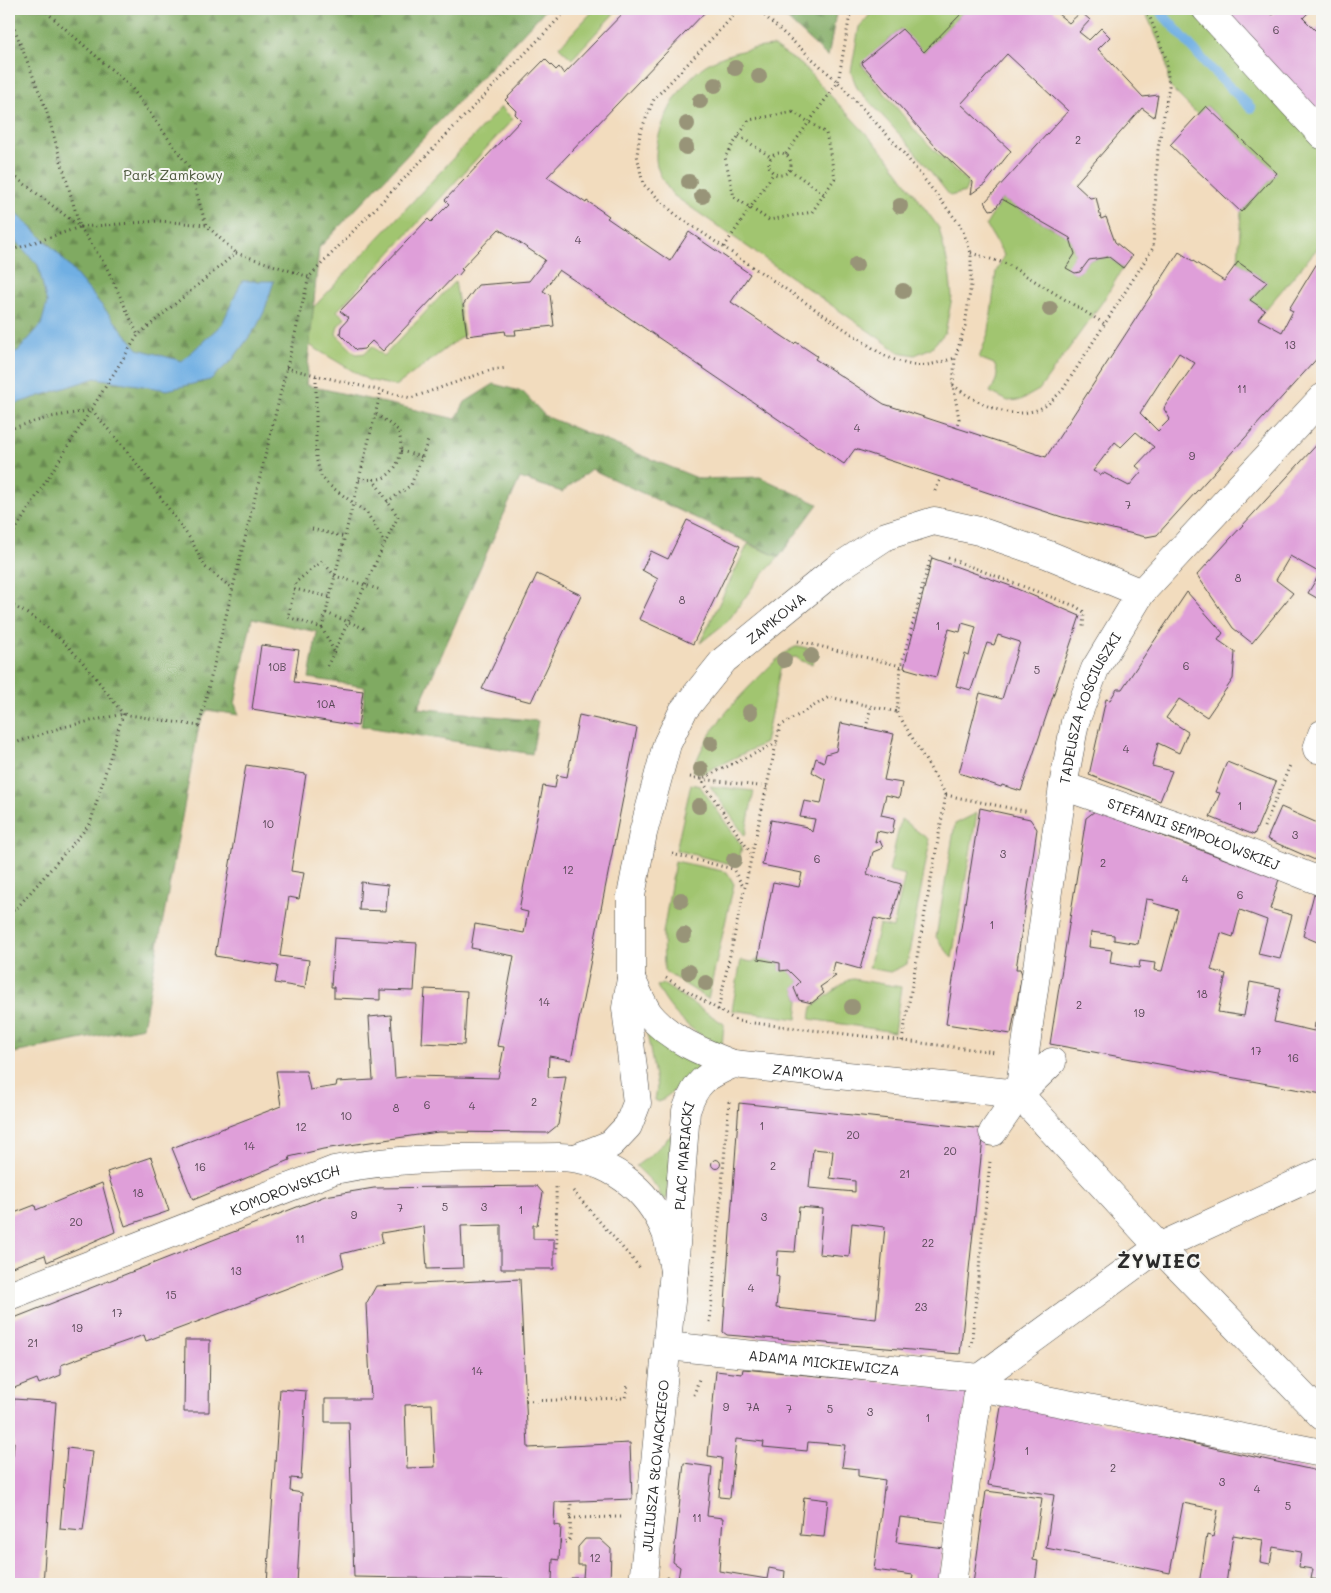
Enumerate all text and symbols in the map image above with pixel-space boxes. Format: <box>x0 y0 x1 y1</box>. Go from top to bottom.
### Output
house number: 6 <box>1273 22 1279 37</box>
house number: 2 <box>1075 132 1081 147</box>
park label: Park Zamkowy <box>123 165 223 184</box>
house number: 4 <box>575 232 582 247</box>
house number: 13 <box>1284 337 1296 352</box>
house number: 11 <box>1237 381 1247 396</box>
house number: 4 <box>854 420 861 435</box>
house number: 9 <box>1189 448 1196 463</box>
house number: 7 <box>1125 497 1131 512</box>
house number: 8 <box>1235 570 1242 585</box>
street label: ZAMKOWA <box>742 588 810 648</box>
house number: 8 <box>679 592 686 607</box>
house number: 1 <box>936 618 940 633</box>
street label: TADEUSZA KOŚCIUSZKI <box>1054 628 1125 785</box>
house number: 6 <box>1183 658 1189 673</box>
house number: 10B <box>268 659 286 674</box>
house number: 5 <box>1034 662 1040 677</box>
house number: 10A <box>316 696 336 711</box>
house number: 4 <box>1123 741 1130 756</box>
street label: STEFANII SEMPOŁOWSKIEJ <box>1105 793 1283 874</box>
house number: 1 <box>1238 798 1242 813</box>
house number: 10 <box>262 816 274 831</box>
house number: 3 <box>1292 827 1299 842</box>
house number: 3 <box>1000 846 1007 861</box>
house number: 6 <box>814 851 820 866</box>
house number: 2 <box>1100 855 1106 870</box>
house number: 12 <box>562 862 574 877</box>
house number: 4 <box>1182 871 1189 886</box>
house number: 6 <box>1237 887 1243 902</box>
house number: 1 <box>990 917 994 932</box>
house number: 18 <box>1196 986 1208 1001</box>
house number: 14 <box>538 994 550 1009</box>
house number: 2 <box>1076 997 1082 1012</box>
house number: 19 <box>1133 1005 1145 1020</box>
house number: 17 <box>1250 1043 1262 1058</box>
house number: 16 <box>1287 1050 1299 1065</box>
street label: ZAMKOWA <box>772 1059 845 1085</box>
house number: 2 <box>531 1094 537 1109</box>
house number: 6 <box>424 1097 430 1112</box>
house number: 4 <box>469 1098 476 1113</box>
street label: PLAC MARIACKI <box>669 1099 698 1211</box>
house number: 8 <box>393 1100 400 1115</box>
house number: 10 <box>340 1108 352 1123</box>
house number: 1 <box>760 1118 764 1133</box>
house number: 12 <box>295 1119 307 1134</box>
house number: 20 <box>847 1127 860 1142</box>
house number: 14 <box>243 1138 255 1153</box>
house number: 20 <box>944 1143 957 1158</box>
house number: 2 <box>770 1158 776 1173</box>
house number: 16 <box>194 1159 206 1174</box>
street label: KOMOROWSKICH <box>227 1160 342 1219</box>
house number: 21 <box>899 1166 911 1181</box>
house number: 18 <box>132 1185 144 1200</box>
house number: 5 <box>442 1199 448 1214</box>
house number: 3 <box>481 1199 488 1214</box>
house number: 7 <box>397 1200 403 1215</box>
house number: 1 <box>519 1202 523 1217</box>
house number: 9 <box>351 1207 358 1222</box>
house number: 3 <box>761 1209 768 1224</box>
house number: 20 <box>70 1214 83 1229</box>
house number: 11 <box>295 1231 305 1246</box>
house number: 22 <box>922 1235 934 1250</box>
district label: ŻYWIEC <box>1117 1248 1201 1273</box>
house number: 13 <box>230 1263 242 1278</box>
house number: 4 <box>748 1280 755 1295</box>
house number: 15 <box>165 1287 177 1302</box>
house number: 23 <box>915 1299 928 1314</box>
house number: 17 <box>111 1305 123 1320</box>
house number: 19 <box>71 1320 83 1335</box>
house number: 21 <box>27 1335 39 1350</box>
street label: ADAMA MICKIEWICZA <box>748 1345 901 1379</box>
house number: 14 <box>471 1363 483 1378</box>
street label: JULIUSZA SŁOWACKIEGO <box>637 1379 673 1552</box>
house number: 9 <box>723 1399 730 1414</box>
house number: 7A <box>746 1399 760 1414</box>
house number: 7 <box>786 1401 792 1416</box>
house number: 5 <box>827 1401 833 1416</box>
house number: 3 <box>867 1404 874 1419</box>
house number: 1 <box>926 1410 930 1425</box>
house number: 1 <box>1025 1443 1029 1458</box>
house number: 2 <box>1110 1460 1116 1475</box>
house number: 3 <box>1219 1474 1226 1489</box>
house number: 4 <box>1254 1481 1261 1496</box>
house number: 5 <box>1285 1498 1291 1513</box>
house number: 11 <box>692 1510 702 1525</box>
house number: 12 <box>589 1550 601 1565</box>

